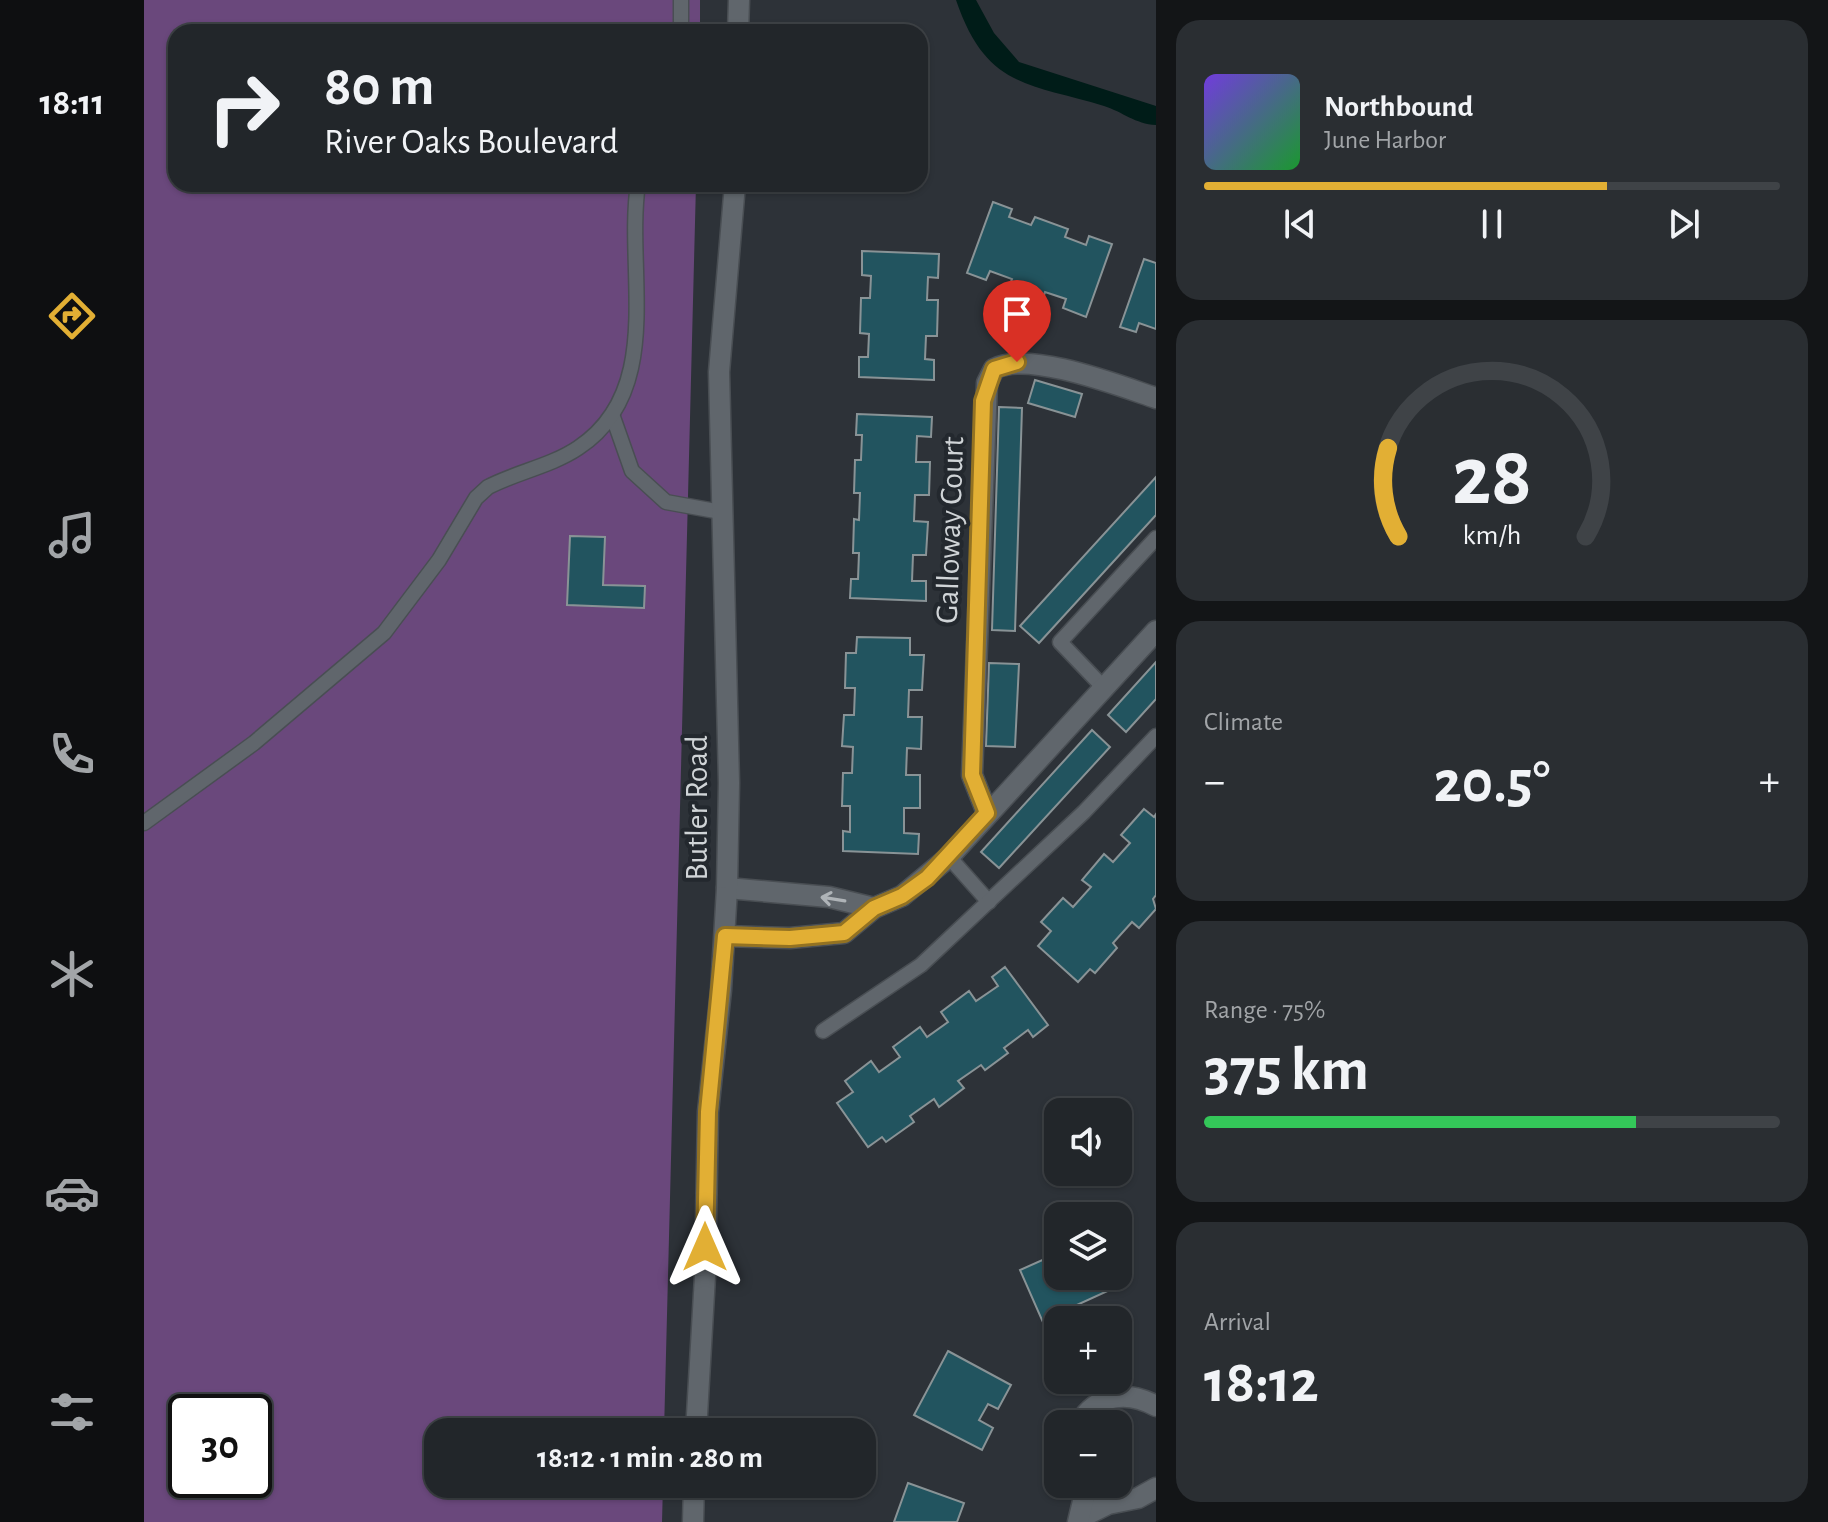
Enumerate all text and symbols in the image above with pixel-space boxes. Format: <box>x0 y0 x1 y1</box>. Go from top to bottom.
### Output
icon: right <box>192 56 296 160</box>
text: 80 m <box>324 59 434 115</box>
text: 18:11 <box>40 85 104 121</box>
text: Northbound <box>1324 92 1473 122</box>
text: River Oaks Boulevard <box>324 124 618 160</box>
text: June Harbor <box>1324 127 1446 153</box>
icon: previous <box>1278 202 1322 246</box>
icon: pause <box>1470 202 1514 246</box>
icon: next <box>1662 202 1706 246</box>
pin <box>983 280 1051 362</box>
icon: directions <box>44 288 100 344</box>
icon: arrive <box>995 292 1039 336</box>
text: 28 <box>1452 435 1532 519</box>
street label: Galloway Court <box>931 436 969 624</box>
icon: music <box>44 507 100 563</box>
text: km/h <box>1463 521 1521 550</box>
text: Climate <box>1204 709 1283 735</box>
icon: phone <box>44 726 100 782</box>
street label: Butler Road <box>681 735 713 881</box>
text: 20.5° <box>1434 753 1550 813</box>
text: − <box>1204 760 1225 804</box>
text: + <box>1759 760 1780 804</box>
one-way arrow <box>820 891 846 906</box>
icon: climate <box>44 946 100 1002</box>
text: Range · 75% <box>1204 997 1325 1023</box>
text: 375 km <box>1204 1041 1369 1101</box>
map controls <box>1044 1098 1132 1498</box>
button: sound <box>1044 1098 1132 1186</box>
icon: car <box>44 1165 100 1221</box>
button: layers <box>1044 1202 1132 1290</box>
position arrow <box>663 1205 747 1289</box>
button: + <box>1044 1306 1132 1394</box>
text: Arrival <box>1204 1309 1271 1335</box>
text: 18:12 <box>1204 1353 1319 1413</box>
icon: filters <box>44 1384 100 1440</box>
speed limit sign: 30 <box>168 1394 272 1498</box>
button: − <box>1044 1410 1132 1498</box>
text: 18:12 · 1 min · 280 m <box>537 1443 763 1473</box>

